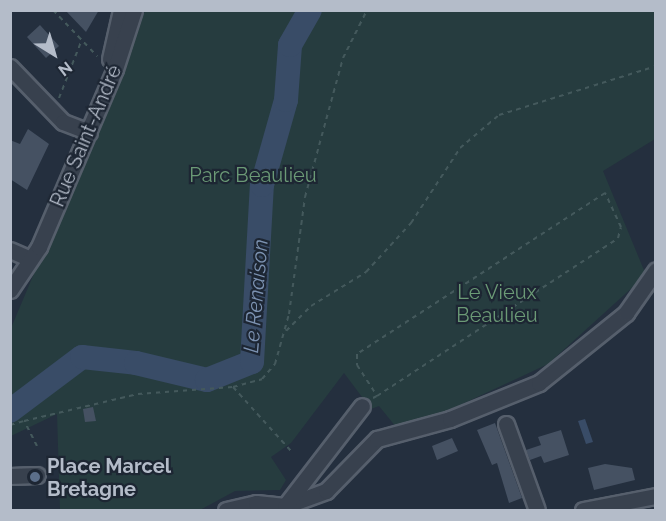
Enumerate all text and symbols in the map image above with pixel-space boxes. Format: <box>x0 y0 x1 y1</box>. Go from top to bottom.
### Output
north arrow <box>24 24 84 84</box>
text: N <box>55 58 76 80</box>
street label: Rue Saint-André <box>45 62 127 210</box>
park label: Parc Beaulieu <box>189 163 317 187</box>
water label: Le Renaison <box>238 238 274 354</box>
park label: Le Vieux Beaulieu <box>456 280 538 327</box>
place label: Place Marcel Bretagne <box>47 454 171 501</box>
marker: Place Marcel Bretagne <box>28 470 42 484</box>

